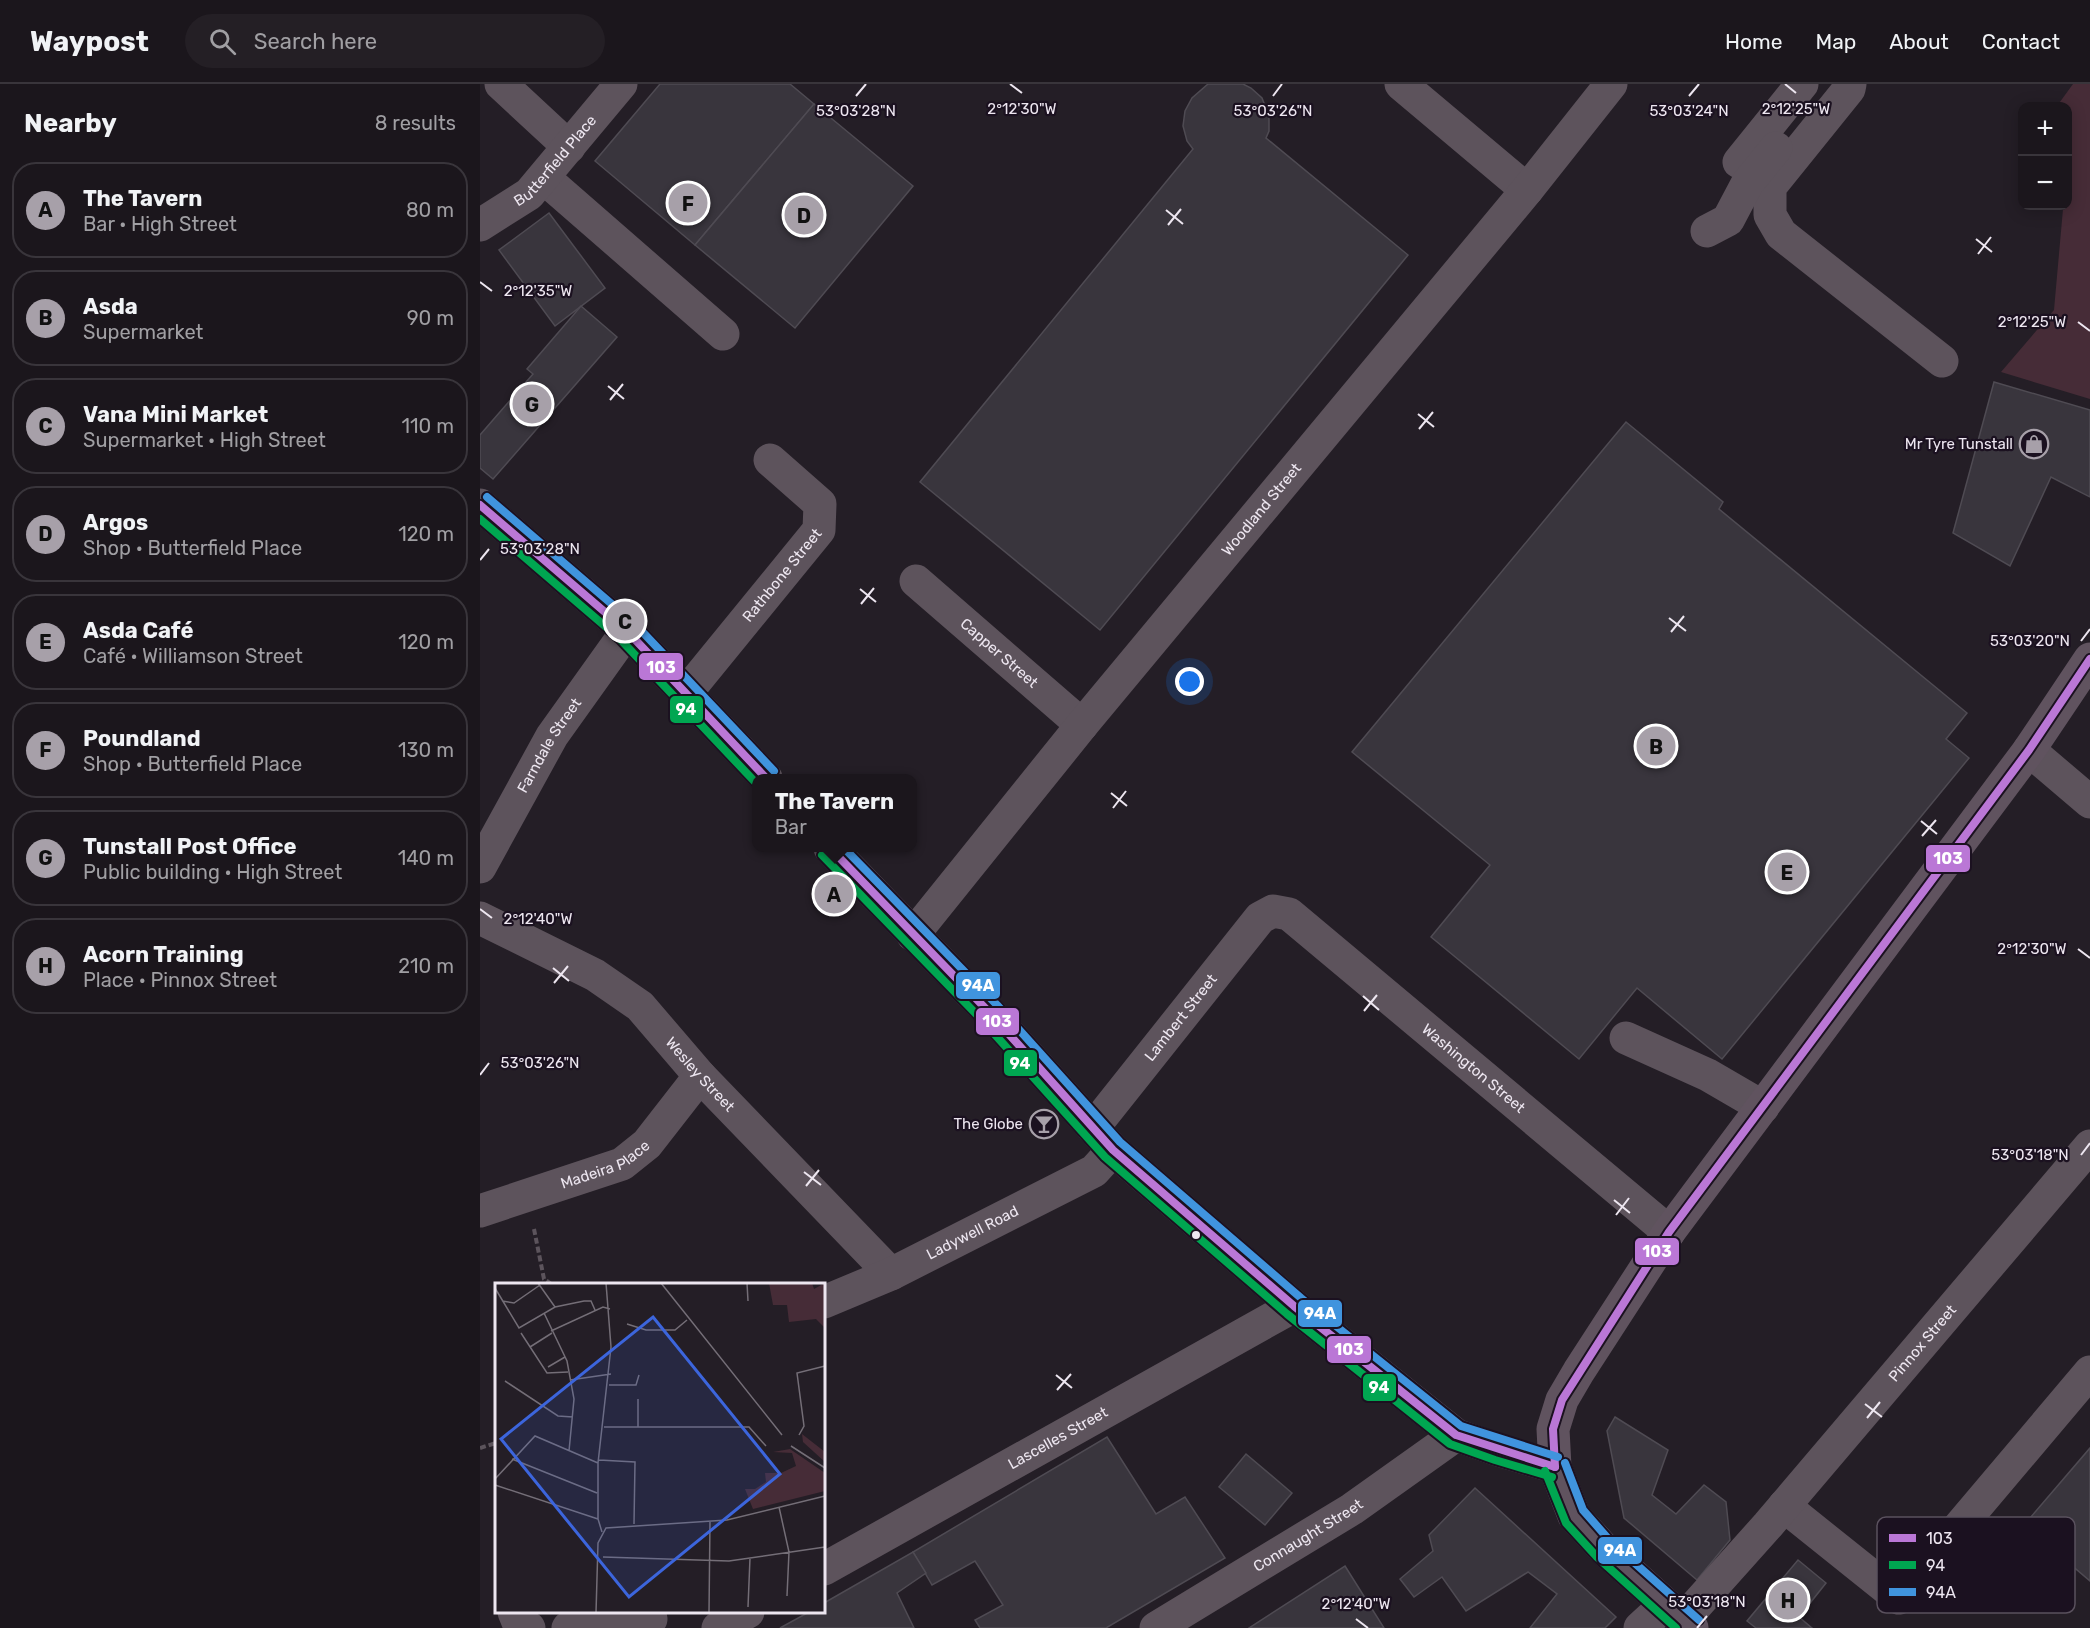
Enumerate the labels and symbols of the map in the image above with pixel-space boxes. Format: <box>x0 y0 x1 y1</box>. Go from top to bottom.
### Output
text: 2°12'30"W <box>987 100 1057 118</box>
text: 2°12'25"W <box>1762 100 1830 118</box>
text: 53°03'28"N <box>816 102 896 120</box>
text: 53°03'26"N <box>1234 102 1312 120</box>
text: 53°03'24"N <box>1649 102 1729 120</box>
street label: Butterfield Place <box>511 111 600 210</box>
pin: F <box>668 180 708 226</box>
pin: D <box>784 192 824 238</box>
text: 2°12'35"W <box>504 282 572 300</box>
text: 2°12'25"W <box>1998 313 2066 331</box>
pin: G <box>512 382 552 426</box>
shop icon: Mr Tyre Tunstall <box>2018 428 2050 460</box>
place label: Mr Tyre Tunstall <box>1905 435 2013 453</box>
street label: Woodland Street <box>1218 459 1305 559</box>
street label: Rathbone Street <box>739 525 826 626</box>
text: 53°03'28"N <box>500 540 580 558</box>
pin: C <box>606 598 644 644</box>
street label: Capper Street <box>957 614 1042 692</box>
text: 53°03'20"N <box>1990 632 2070 650</box>
line badge: 103 <box>638 652 684 681</box>
text: 103 <box>646 658 676 677</box>
your location <box>1175 667 1204 696</box>
street label: Farndale Street <box>514 695 585 796</box>
line badge: 94 <box>669 695 704 724</box>
text: 94 <box>675 700 697 719</box>
pin: B <box>1636 724 1676 768</box>
line badge: 103 <box>1925 844 1971 873</box>
text: 103 <box>1933 849 1963 868</box>
pin: E <box>1768 850 1806 894</box>
pin: A <box>814 872 854 916</box>
text: 2°12'40"W <box>504 910 572 928</box>
text: 2°12'30"W <box>1997 940 2067 958</box>
street label: Lambert Street <box>1141 970 1221 1065</box>
line badge: 94A <box>955 971 1001 1000</box>
text: 94A <box>962 976 995 995</box>
line badge: 103 <box>975 1007 1020 1036</box>
text: 103 <box>982 1012 1012 1031</box>
street label: Washington Street <box>1418 1020 1529 1117</box>
street label: Wesley Street <box>662 1033 739 1115</box>
line badge: 94 <box>1003 1049 1038 1077</box>
text: 53°03'26"N <box>501 1054 579 1072</box>
text: 94 <box>1009 1054 1031 1073</box>
bar icon: The Globe <box>1028 1108 1060 1140</box>
place label: The Globe <box>954 1115 1023 1133</box>
street label: Madeira Place <box>558 1136 653 1193</box>
text: 53°03'18"N <box>1991 1146 2069 1164</box>
street label: Ladywell Road <box>923 1202 1021 1263</box>
unlabelled marker <box>1190 1229 1202 1241</box>
line badge: 103 <box>1634 1237 1680 1266</box>
text: 103 <box>1642 1242 1672 1261</box>
inset map <box>495 1283 825 1613</box>
line badge: 94A <box>1297 1299 1343 1328</box>
street label: Pinnox Street <box>1885 1301 1960 1385</box>
text: 94A <box>1304 1304 1337 1323</box>
line badge: 103 <box>1326 1335 1372 1364</box>
text: 103 <box>1334 1340 1364 1359</box>
line badge: 94 <box>1362 1373 1397 1402</box>
text: 94 <box>1368 1378 1390 1397</box>
street label: Lascelles Street <box>1005 1403 1111 1473</box>
street label: Connaught Street <box>1250 1495 1366 1576</box>
legend <box>1877 1517 2075 1613</box>
text: 103 <box>1926 1529 1953 1548</box>
line badge: 94A <box>1597 1536 1643 1565</box>
text: 94A <box>1604 1541 1637 1560</box>
text: 94 <box>1926 1556 1945 1575</box>
pin: H <box>1768 1578 1808 1622</box>
text: 94A <box>1926 1583 1956 1602</box>
text: 53°03'18"N <box>1668 1593 1746 1611</box>
text: 2°12'40"W <box>1322 1595 1390 1613</box>

